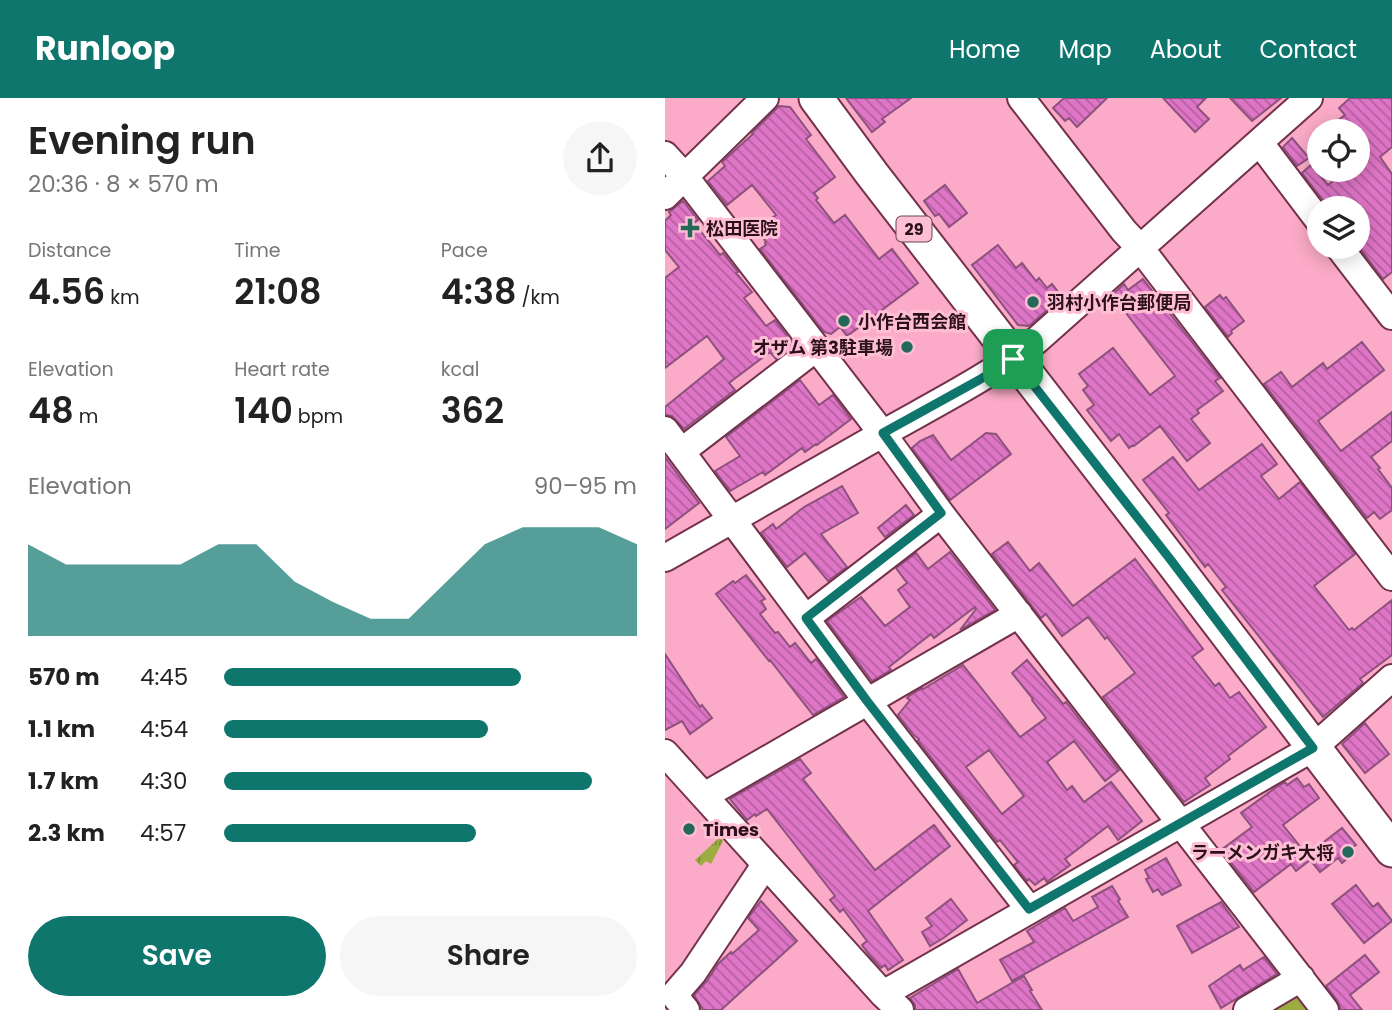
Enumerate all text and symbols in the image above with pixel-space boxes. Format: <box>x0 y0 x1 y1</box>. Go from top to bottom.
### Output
text: Runloop <box>35 25 175 72</box>
text: Home <box>949 33 1021 66</box>
text: Map <box>1059 33 1112 66</box>
text: About <box>1150 33 1221 66</box>
text: Contact <box>1259 33 1357 66</box>
text: Evening run <box>28 114 256 167</box>
map controls <box>1307 119 1370 259</box>
button: locate <box>1307 119 1370 182</box>
button: share <box>563 121 637 195</box>
text: 20:36 · 8 × 570 m <box>28 168 219 200</box>
button: layers <box>1307 196 1370 259</box>
place label: 松田医院 <box>706 216 778 241</box>
road number: 29 <box>897 217 931 242</box>
marker: 松田医院 <box>680 218 700 238</box>
text: Distance <box>28 237 111 264</box>
text: Time <box>234 237 281 264</box>
text: Pace <box>441 237 488 264</box>
text: 4.56 <box>28 267 105 316</box>
text: 21:08 <box>234 267 321 316</box>
text: 4:38 <box>441 267 516 316</box>
text: km <box>105 284 140 311</box>
text: /km <box>516 284 560 311</box>
place label: 羽村小作台郵便局 <box>1047 290 1191 315</box>
marker: 羽村小作台郵便局 <box>1025 294 1041 310</box>
place label: 小作台西会館 <box>858 309 966 334</box>
marker: 小作台西会館 <box>836 313 852 329</box>
pin <box>983 329 1043 389</box>
place label: オザム 第3駐車場 <box>753 335 893 360</box>
marker: オザム 第3駐車場 <box>899 339 915 355</box>
icon: arrive <box>994 340 1032 378</box>
text: Elevation <box>28 356 114 383</box>
text: Heart rate <box>234 356 330 383</box>
text: kcal <box>441 356 480 383</box>
text: 48 <box>28 386 74 435</box>
text: 140 <box>234 386 293 435</box>
text: 362 <box>441 386 504 435</box>
text: m <box>74 403 98 430</box>
text: bpm <box>293 403 343 430</box>
text: Elevation <box>28 470 132 502</box>
text: 90–95 m <box>534 470 637 502</box>
text: 570 m <box>28 661 99 693</box>
text: 4:45 <box>140 661 188 693</box>
text: 1.1 km <box>28 713 95 745</box>
text: 4:54 <box>140 713 188 745</box>
text: 1.7 km <box>28 765 99 797</box>
text: 4:30 <box>140 765 187 797</box>
text: 2.3 km <box>28 817 105 849</box>
text: 4:57 <box>140 817 186 849</box>
place label: Times <box>703 817 759 842</box>
marker: Times <box>681 821 697 837</box>
place label: ラーメンガキ大将 <box>1191 840 1334 865</box>
marker: ラーメンガキ大将 <box>1340 844 1356 860</box>
button: Save <box>28 916 326 996</box>
button: Share <box>340 916 637 996</box>

